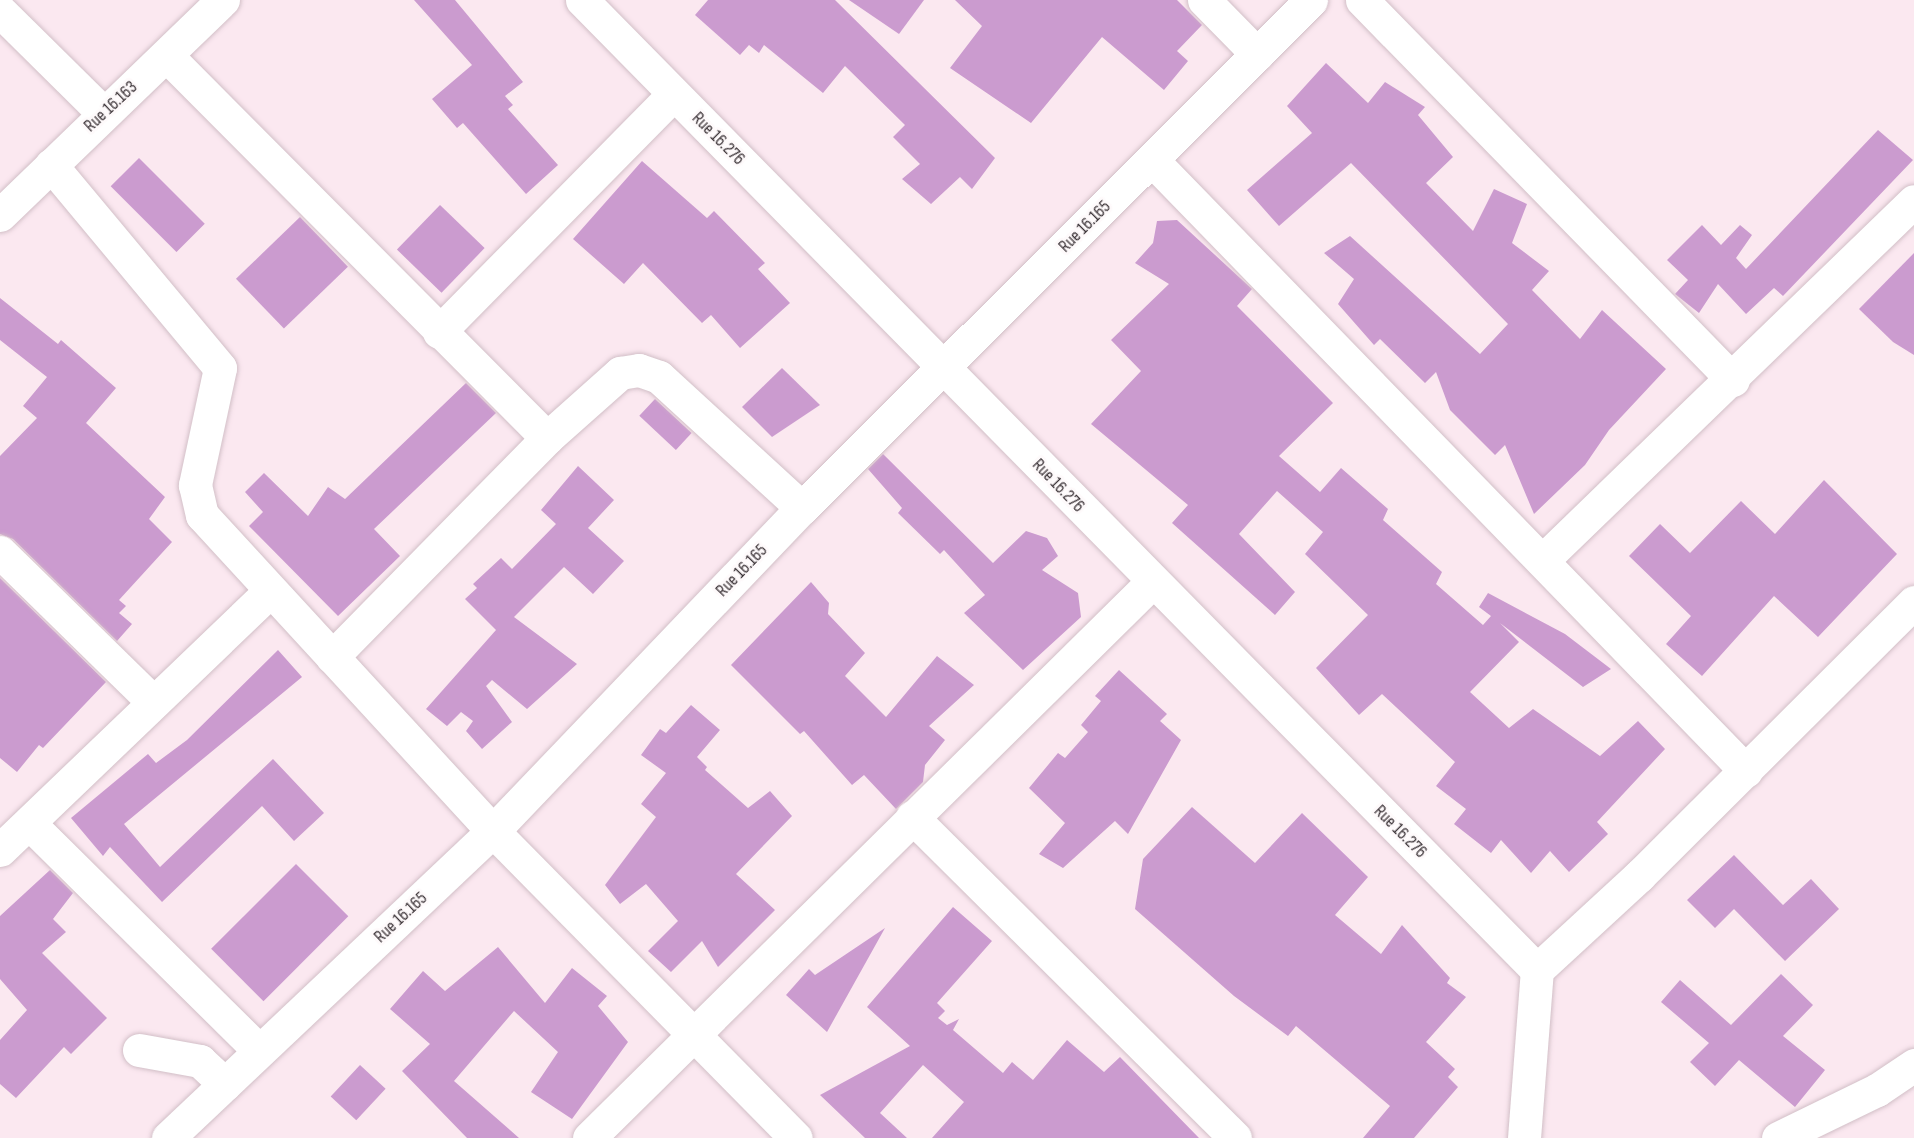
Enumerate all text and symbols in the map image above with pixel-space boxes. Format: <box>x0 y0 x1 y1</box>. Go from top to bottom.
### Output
street label: Rue 16.163 <box>80 77 142 137</box>
street label: Rue 16.276 <box>687 108 749 170</box>
street label: Rue 16.165 <box>1054 196 1116 258</box>
street label: Rue 16.276 <box>1027 455 1089 517</box>
street label: Rue 16.165 <box>712 540 772 602</box>
street label: Rue 16.276 <box>1369 801 1431 863</box>
street label: Rue 16.165 <box>370 888 432 948</box>

